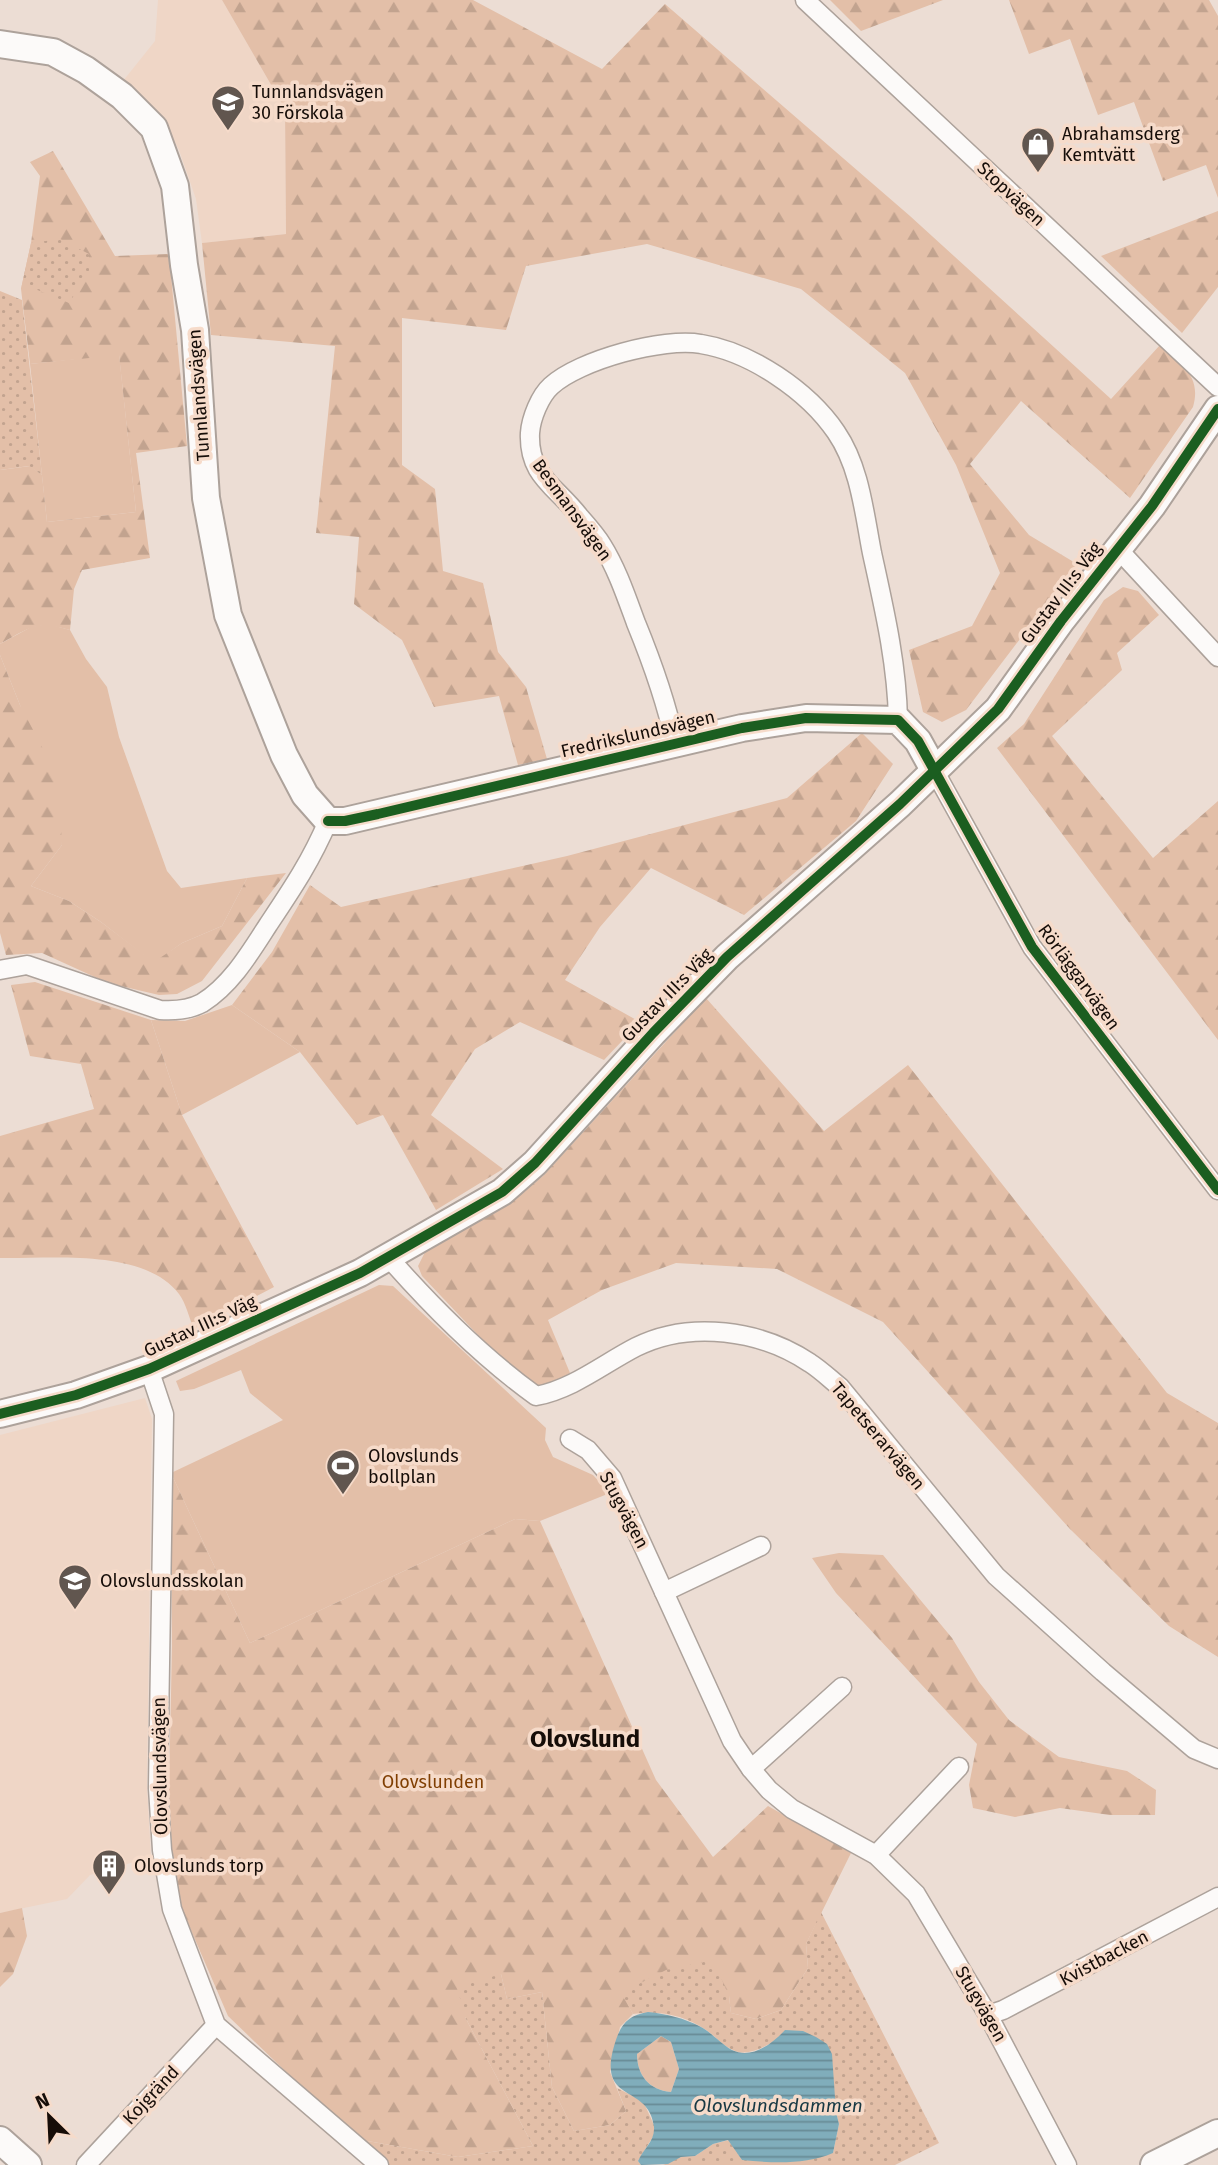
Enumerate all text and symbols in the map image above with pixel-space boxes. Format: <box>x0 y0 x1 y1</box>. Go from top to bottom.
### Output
place label: Tunnlandsvägen 30 Förskola <box>252 81 384 124</box>
school or university icon: Tunnlandsvägen 30 Förskola <box>209 83 247 132</box>
place label: Abrahamsderg Kemtvätt <box>1062 123 1181 166</box>
shop icon: Abrahamsderg Kemtvätt <box>1019 125 1057 174</box>
street label: Stopvägen <box>972 157 1050 231</box>
street label: Tunnlandsvägen <box>183 328 215 462</box>
street label: Besmansvägen <box>528 455 616 565</box>
street label: Gustav III:s Väg <box>1016 537 1107 648</box>
street label: Fredrikslundsvägen <box>559 706 717 762</box>
street label: Rörläggarvägen <box>1033 920 1125 1034</box>
street label: Gustav III:s Väg <box>617 943 718 1046</box>
street label: Gustav III:s Väg <box>140 1290 260 1362</box>
street label: Tapetserarvägen <box>826 1378 930 1494</box>
place label: Olovslunds bollplan <box>368 1445 459 1488</box>
sports icon: Olovslunds bollplan <box>324 1447 362 1496</box>
street label: Stugvägen <box>595 1468 653 1552</box>
school or university icon: Olovslundsskolan <box>56 1562 94 1611</box>
place label: Olovslundsskolan <box>100 1570 244 1592</box>
street label: Olovslundsvägen <box>148 1697 172 1835</box>
district label: Olovslund <box>530 1725 640 1753</box>
park label: Olovslunden <box>382 1771 484 1793</box>
building icon: Olovslunds torp <box>90 1847 128 1896</box>
place label: Olovslunds torp <box>134 1855 264 1877</box>
street label: Kvistbacken <box>1056 1925 1152 1991</box>
street label: Stugvägen <box>951 1962 1011 2046</box>
street label: Kojgränd <box>118 2061 184 2129</box>
north arrow <box>14 2081 84 2151</box>
text: N <box>32 2088 53 2114</box>
water label: Olovslundsdammen <box>693 2094 863 2117</box>

